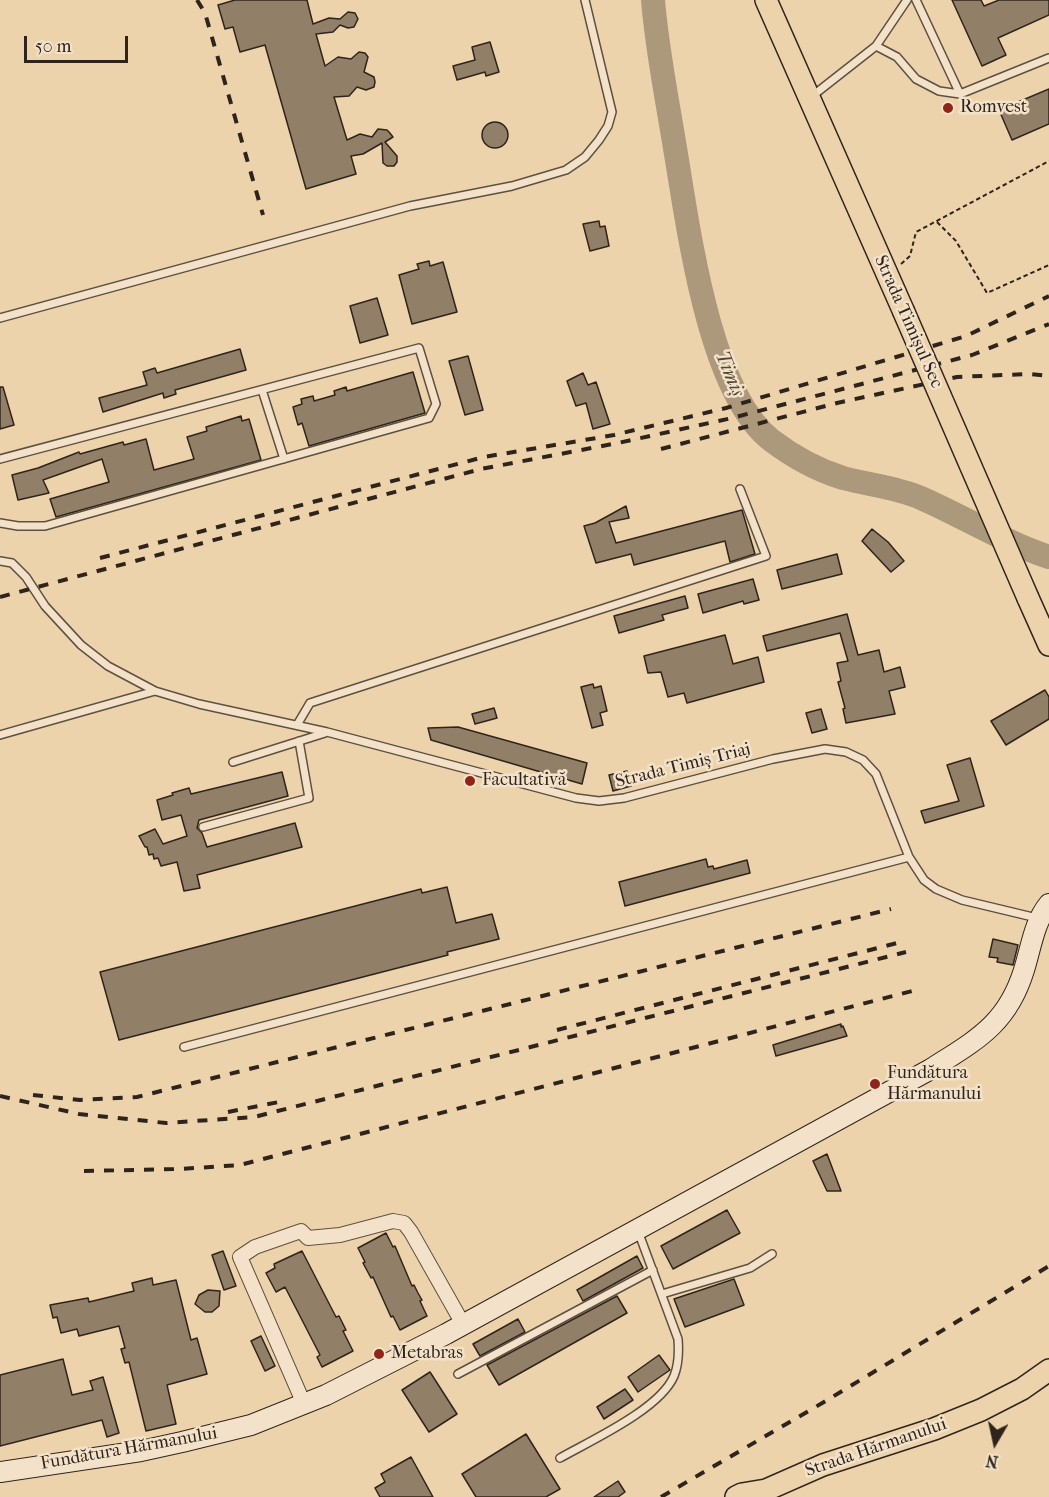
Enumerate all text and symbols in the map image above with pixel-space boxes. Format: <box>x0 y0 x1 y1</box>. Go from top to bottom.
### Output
scale bar <box>27 24 130 62</box>
text: 50 m <box>35 36 71 57</box>
place label: Romvest <box>960 97 1027 119</box>
marker: Romvest <box>941 101 955 115</box>
street label: Strada Timișul Sec <box>869 252 947 392</box>
water label: Timiș <box>709 348 749 400</box>
street label: Strada Timiș Triaj <box>613 739 753 793</box>
place label: Facultativă <box>482 770 566 792</box>
marker: Facultativă <box>463 774 477 788</box>
place label: Fundătura Hărmanului <box>887 1063 981 1106</box>
marker: Fundătura Hărmanului <box>868 1077 882 1091</box>
place label: Metabras <box>391 1343 463 1365</box>
marker: Metabras <box>372 1347 386 1361</box>
north arrow <box>965 1413 1025 1473</box>
street label: Strada Hărmanului <box>803 1414 949 1482</box>
street label: Fundătura Hărmanului <box>39 1423 219 1475</box>
text: N <box>985 1451 1000 1472</box>

